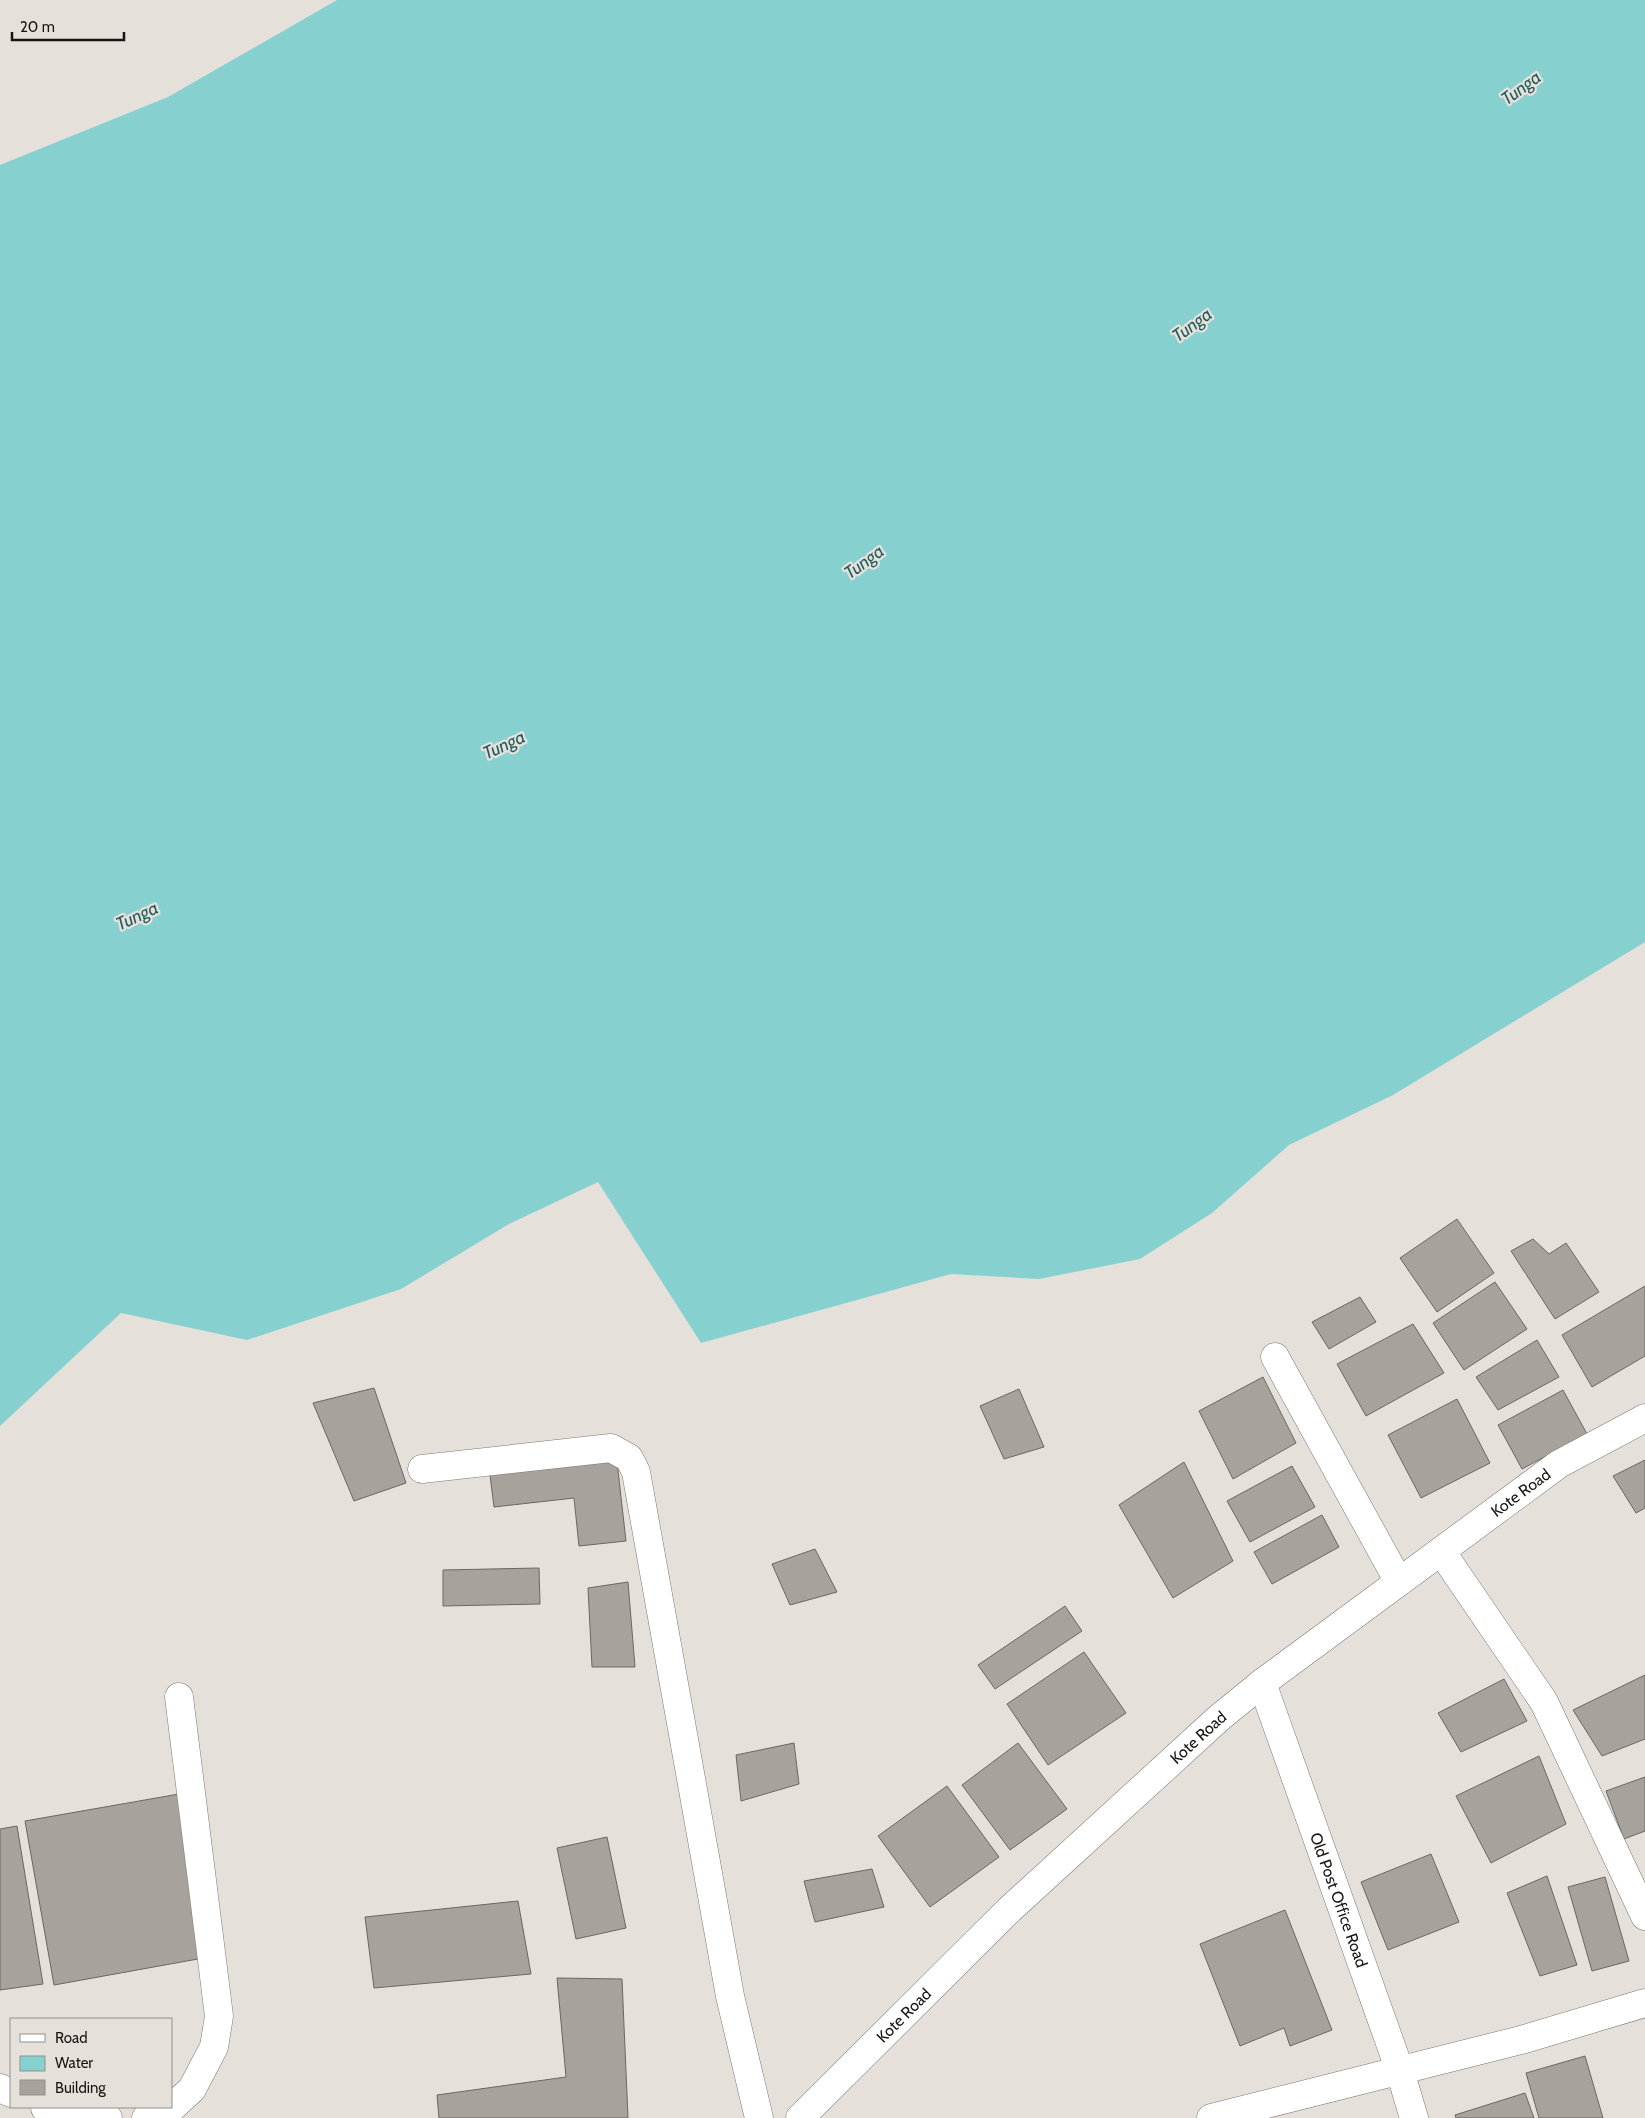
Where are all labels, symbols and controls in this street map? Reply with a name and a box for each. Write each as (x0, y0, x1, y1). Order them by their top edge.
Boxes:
scale bar (12, 10, 125, 42)
text: 20 m (20, 18, 55, 36)
water label: Tunga (1497, 66, 1545, 110)
water label: Tunga (1168, 303, 1216, 347)
water label: Tunga (840, 540, 888, 584)
water label: Tunga (479, 726, 529, 764)
water label: Tunga (112, 897, 162, 935)
street label: Kote Road (1487, 1464, 1554, 1521)
street label: Kote Road (1166, 1707, 1230, 1767)
street label: Old Post Office Road (1306, 1830, 1372, 1970)
street label: Kote Road (872, 1984, 935, 2046)
legend (10, 2018, 172, 2108)
text: Road (55, 2029, 88, 2047)
text: Water (55, 2054, 93, 2072)
text: Building (55, 2079, 106, 2097)

